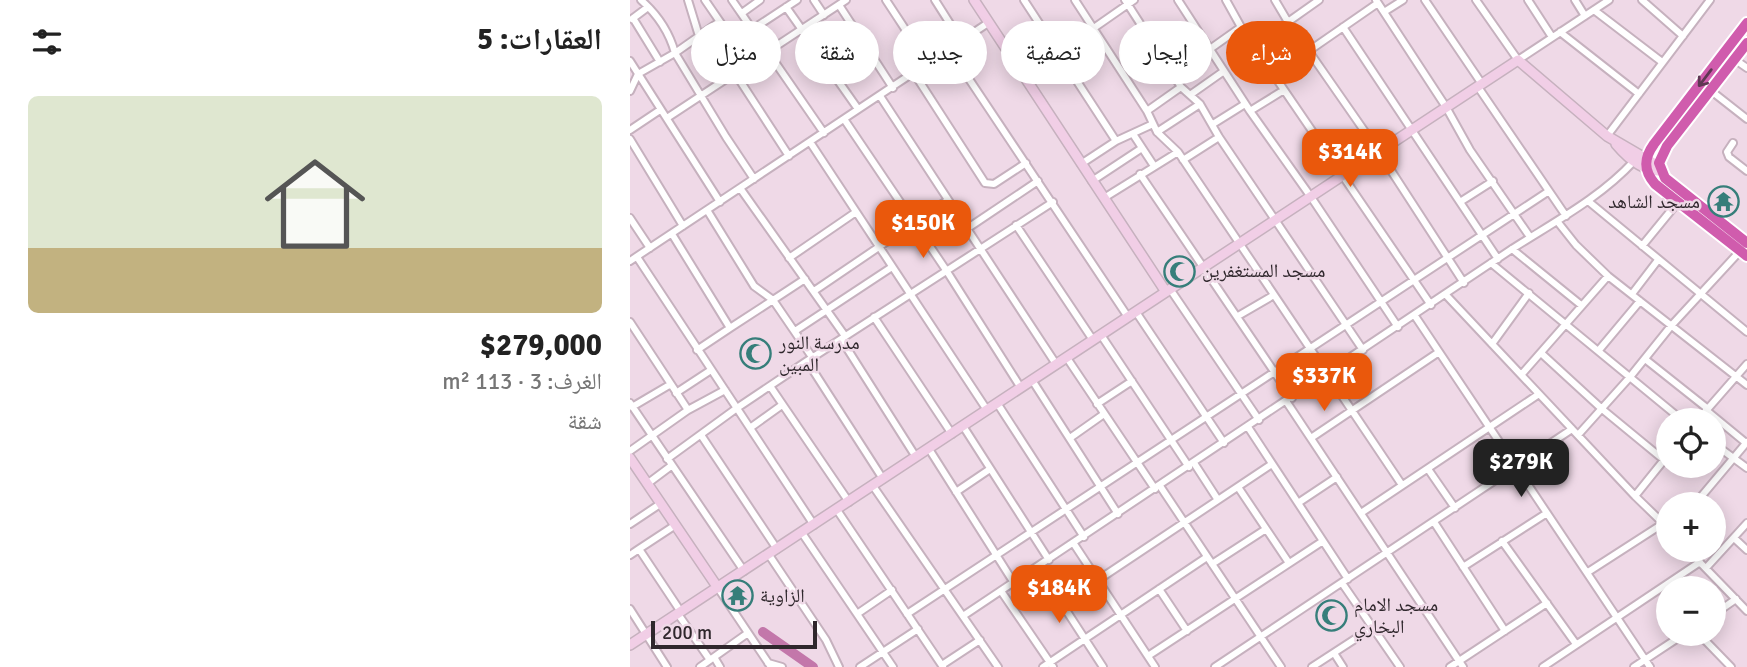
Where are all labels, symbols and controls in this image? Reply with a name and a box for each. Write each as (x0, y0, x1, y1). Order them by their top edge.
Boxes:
text: العقارات: 5 (477, 21, 602, 58)
chip: منزل (691, 21, 781, 84)
chip: شقة (795, 21, 879, 84)
chip: جديد (893, 21, 987, 84)
chip: تصفية (1001, 21, 1105, 84)
chip: إيجار (1119, 21, 1212, 84)
chip: شراء (1226, 21, 1316, 84)
icon: filters (28, 23, 66, 61)
one-way arrow (1698, 68, 1713, 86)
pin: $314K (1301, 130, 1399, 189)
text: $314K (1318, 137, 1382, 166)
icon: home (252, 141, 378, 267)
temple icon: مسجد الشاهد (1706, 185, 1740, 219)
place label: مسجد الشاهد (1608, 190, 1700, 214)
pin: $150K (874, 201, 972, 260)
text: $150K (891, 208, 955, 237)
mosque icon: مسجد المستغفرين (1162, 254, 1196, 288)
place label: مسجد المستغفرين (1202, 259, 1325, 283)
text: $279,000 (480, 327, 602, 364)
place label: مدرسة النور المبين (778, 331, 860, 377)
mosque icon: مدرسة النور المبين (739, 337, 773, 371)
pin: $337K (1275, 354, 1373, 413)
text: $337K (1292, 361, 1356, 390)
text: الغرف: 3 · 113 m² (442, 367, 602, 396)
text: شقة (568, 407, 602, 436)
map controls (1656, 408, 1726, 646)
button: locate (1656, 408, 1726, 478)
pin: $279K (1472, 440, 1570, 499)
text: $279K (1489, 447, 1553, 476)
button: + (1656, 492, 1726, 562)
pin: $184K (1010, 566, 1108, 625)
text: $184K (1027, 573, 1091, 602)
button: − (1656, 576, 1726, 646)
temple icon: الزاوية (720, 579, 754, 613)
place label: الزاوية (760, 584, 805, 608)
place label: مسجد الامام البخاري (1354, 593, 1438, 642)
mosque icon: مسجد الامام البخاري (1314, 599, 1348, 633)
scale bar (651, 618, 817, 650)
text: 200 m (662, 621, 712, 645)

